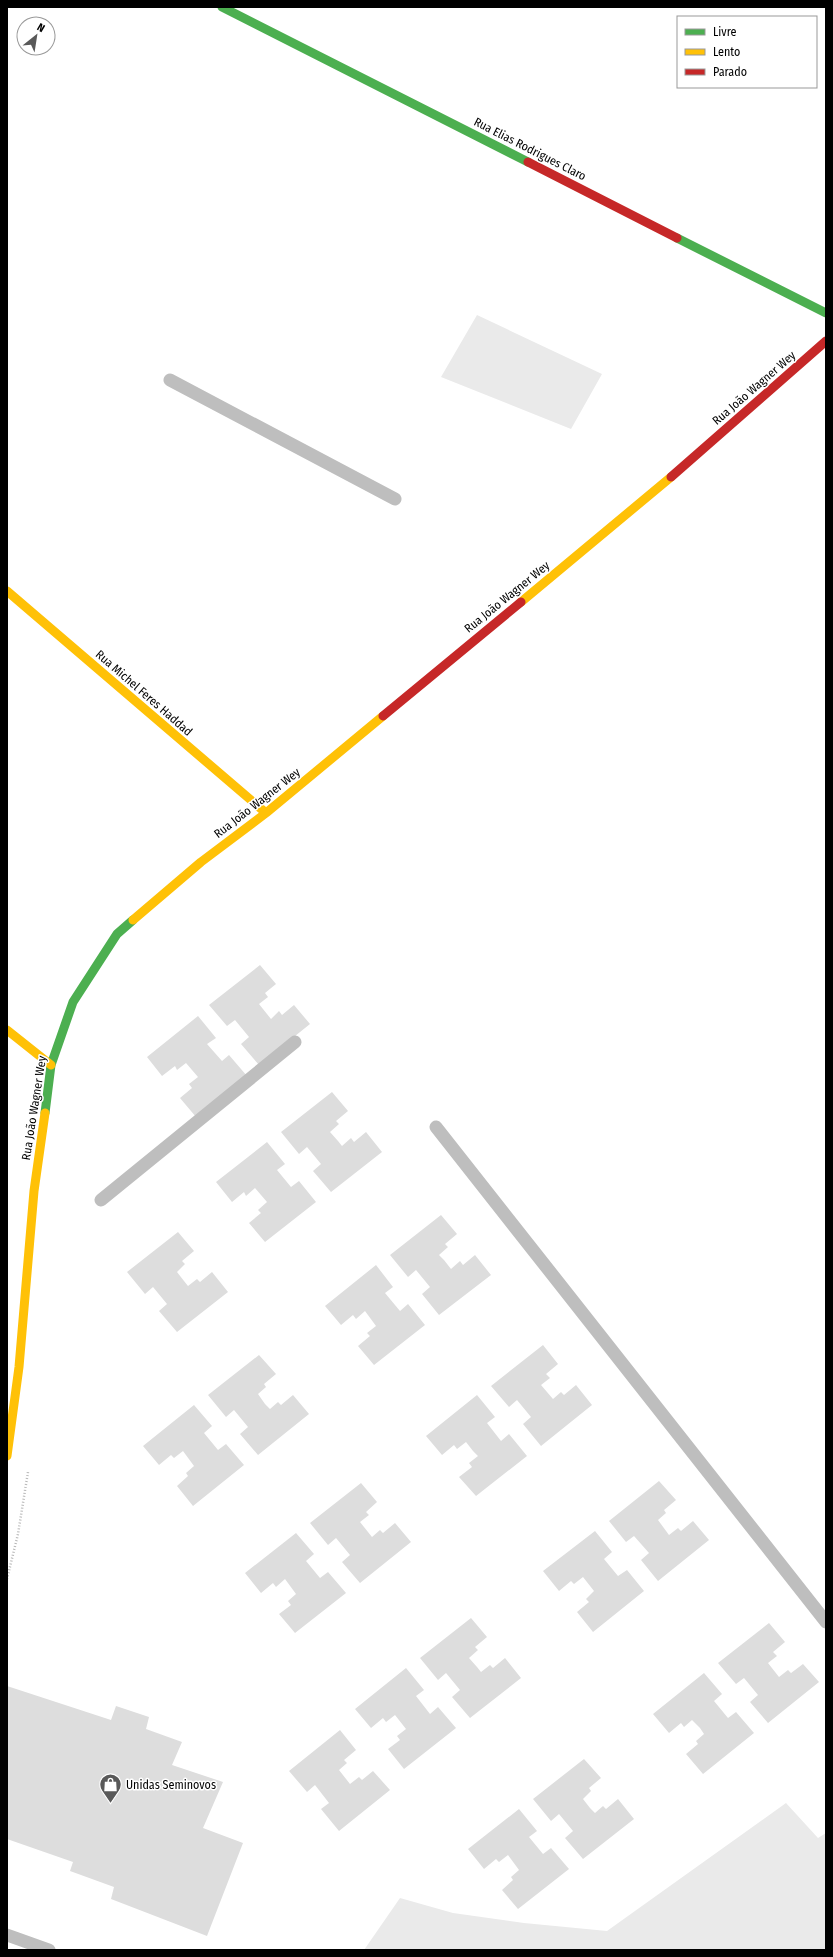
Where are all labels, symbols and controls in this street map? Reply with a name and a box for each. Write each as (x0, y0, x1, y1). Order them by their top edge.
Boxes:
north arrow (16, 16, 56, 56)
legend (677, 16, 817, 88)
text: N (35, 20, 47, 35)
text: Livre (713, 25, 737, 39)
text: Lento (713, 45, 740, 59)
text: Parado (713, 65, 747, 79)
street label: Rua Elias Rodrigues Claro (472, 115, 588, 183)
street label: Rua João Wagner Wey (710, 348, 799, 428)
street label: Rua João Wagner Wey (462, 558, 553, 636)
street label: Rua Michel Feres Haddad (93, 647, 195, 739)
street label: Rua João Wagner Wey (211, 765, 303, 841)
street label: Rua João Wagner Wey (19, 1054, 49, 1161)
shop icon: Unidas Seminovos (97, 1772, 123, 1805)
place label: Unidas Seminovos (126, 1778, 216, 1792)

